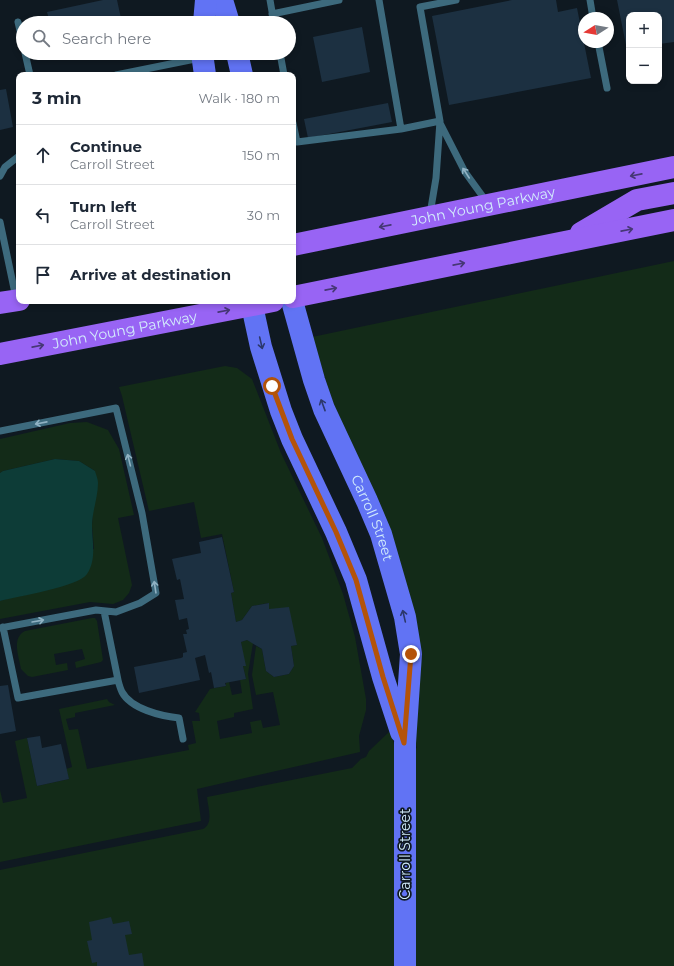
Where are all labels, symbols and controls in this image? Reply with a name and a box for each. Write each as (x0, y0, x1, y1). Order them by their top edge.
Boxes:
north arrow (578, 12, 614, 48)
map controls (626, 12, 662, 84)
button: + (626, 12, 662, 48)
search box (16, 16, 296, 60)
icon: search (30, 27, 52, 49)
text: Search here (62, 29, 151, 48)
button: − (626, 48, 662, 84)
text: 3 min (32, 88, 82, 108)
text: Walk · 180 m (198, 90, 280, 106)
text: Continue (70, 137, 142, 156)
icon: ahead (32, 144, 54, 166)
text: 150 m (242, 147, 280, 163)
text: Carroll Street (70, 156, 155, 172)
one-way arrow (462, 168, 470, 179)
one-way arrow (630, 172, 643, 180)
street label: John Young Parkway (408, 182, 557, 230)
text: Turn left (70, 197, 137, 216)
icon: left (32, 204, 54, 226)
text: 30 m (247, 207, 280, 223)
text: Carroll Street (70, 216, 155, 232)
one-way arrow (379, 222, 392, 230)
one-way arrow (620, 225, 633, 233)
one-way arrow (452, 259, 465, 267)
icon: arrive (32, 264, 54, 286)
text: Arrive at destination (70, 265, 231, 284)
one-way arrow (324, 285, 337, 293)
one-way arrow (217, 306, 230, 314)
street label: John Young Parkway (50, 307, 199, 353)
one-way arrow (257, 336, 265, 349)
one-way arrow (31, 342, 44, 350)
route start (263, 377, 281, 395)
one-way arrow (318, 399, 326, 411)
one-way arrow (35, 419, 48, 427)
one-way arrow (125, 453, 132, 466)
street label: Carroll Street (347, 472, 397, 563)
one-way arrow (151, 581, 159, 594)
one-way arrow (400, 609, 408, 622)
one-way arrow (31, 617, 44, 625)
route end (402, 645, 420, 663)
street label: Carroll Street (396, 808, 414, 900)

